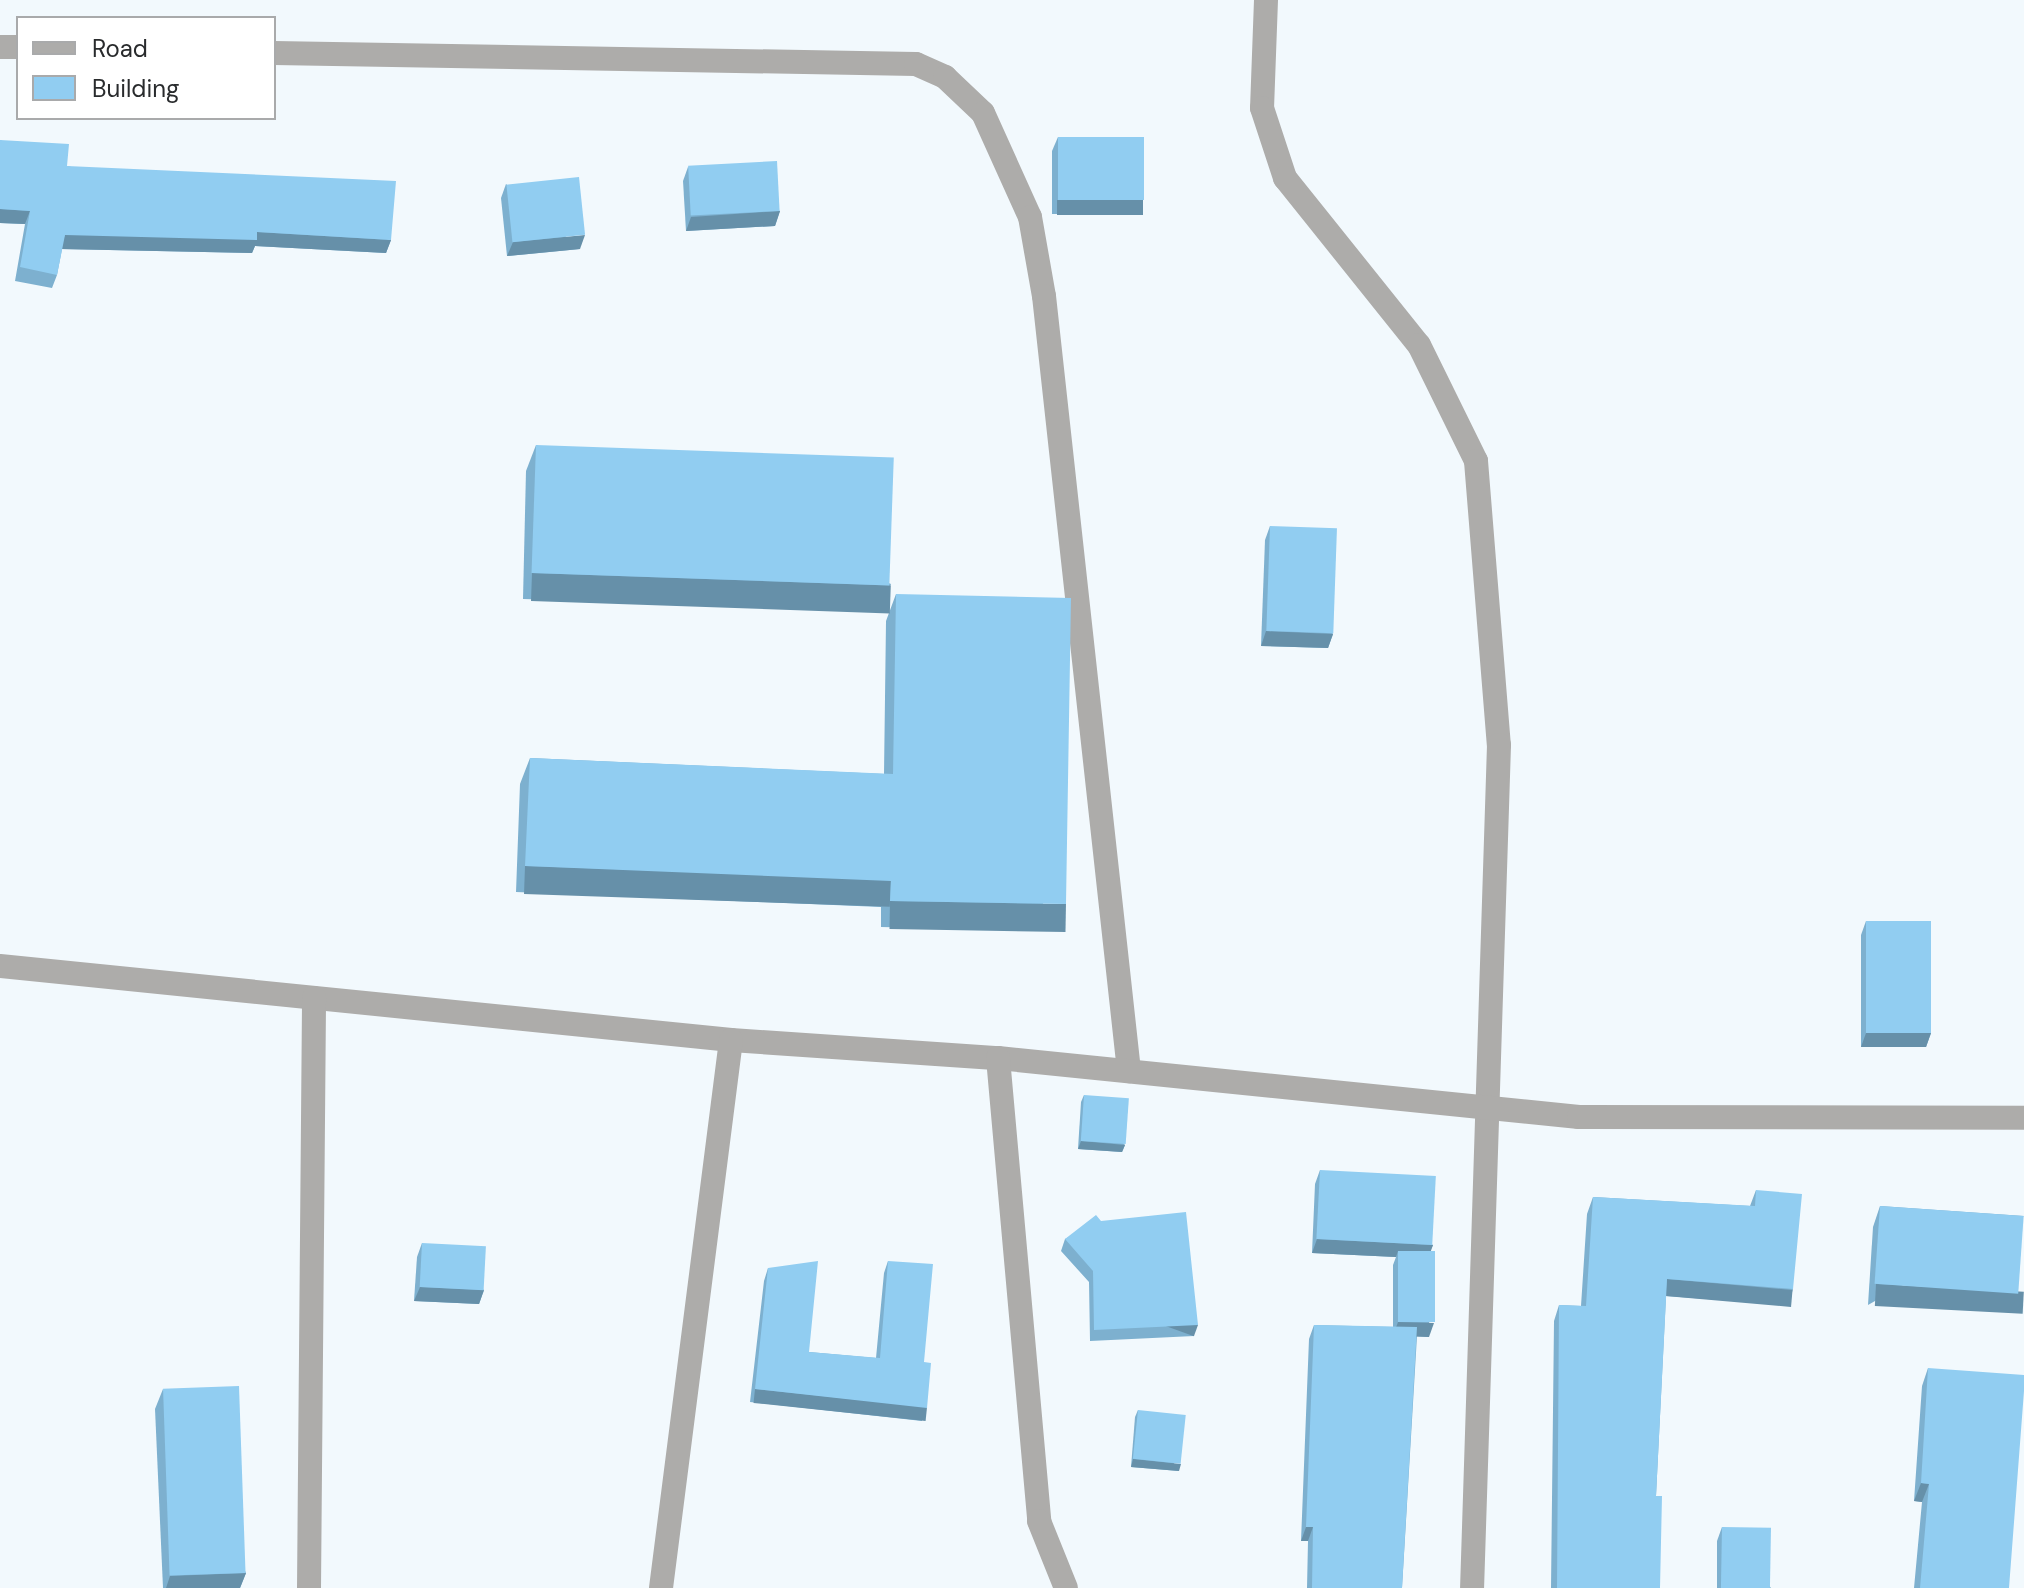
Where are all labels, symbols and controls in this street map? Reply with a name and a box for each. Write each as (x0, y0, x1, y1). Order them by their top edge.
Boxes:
legend (16, 16, 276, 120)
text: Road (92, 33, 148, 64)
text: Building (92, 73, 179, 104)

